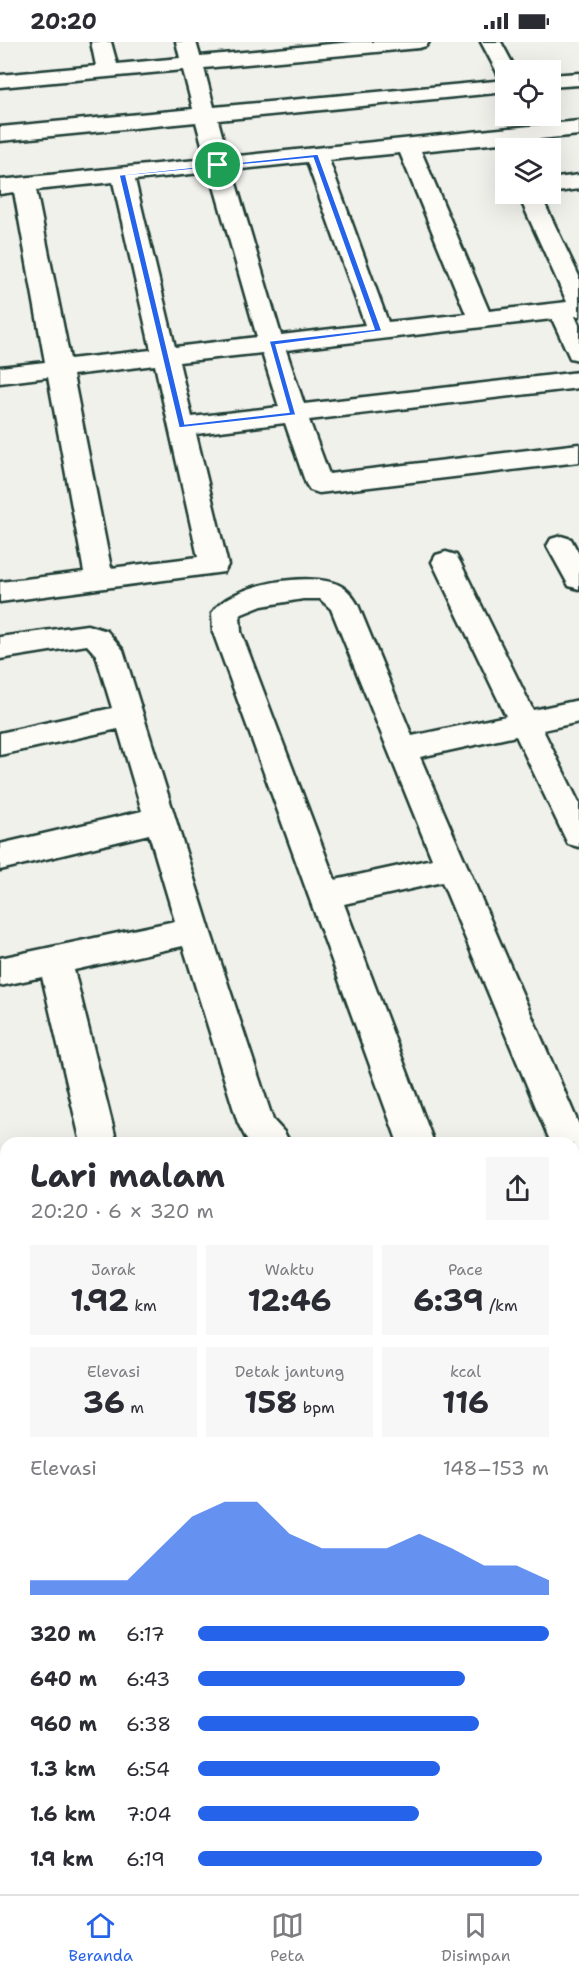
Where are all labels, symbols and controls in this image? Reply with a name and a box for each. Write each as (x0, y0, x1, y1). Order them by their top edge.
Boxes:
text: 20:20 (30, 7, 97, 36)
map controls (495, 60, 561, 204)
button: locate (495, 60, 561, 126)
button: layers (495, 138, 561, 204)
pin (192, 139, 243, 190)
icon: arrive (201, 148, 234, 181)
text: Lari malam (30, 1153, 225, 1198)
button: share (486, 1157, 549, 1220)
text: 20:20 · 6 × 320 m (30, 1198, 214, 1224)
text: Jarak (91, 1259, 136, 1280)
text: Waktu (265, 1259, 314, 1280)
text: Pace (448, 1259, 483, 1280)
text: 1.92 (70, 1280, 129, 1321)
text: 12:46 (247, 1280, 332, 1321)
text: 6:39 (413, 1280, 484, 1321)
text: km (129, 1295, 157, 1316)
text: /km (484, 1295, 518, 1316)
text: Elevasi (87, 1361, 140, 1382)
text: Detak jantung (235, 1361, 344, 1382)
text: kcal (450, 1361, 481, 1382)
text: 36 (83, 1382, 125, 1423)
text: 158 (244, 1382, 297, 1423)
text: 116 (442, 1382, 489, 1423)
text: m (125, 1397, 144, 1418)
text: bpm (297, 1397, 335, 1418)
text: Elevasi (30, 1455, 97, 1481)
text: 148–153 m (443, 1455, 549, 1481)
text: 320 m (30, 1621, 96, 1647)
text: 6:17 (126, 1621, 165, 1647)
text: 640 m (30, 1666, 97, 1692)
text: 6:43 (126, 1666, 170, 1692)
text: 960 m (30, 1711, 97, 1737)
text: 6:38 (126, 1711, 171, 1737)
text: 1.3 km (30, 1756, 96, 1782)
text: 6:54 (126, 1756, 170, 1782)
text: 1.6 km (30, 1801, 96, 1827)
text: 7:04 (126, 1801, 171, 1827)
text: 1.9 km (30, 1846, 93, 1872)
text: 6:19 (126, 1846, 165, 1872)
tab: Beranda (69, 1909, 133, 1966)
tab: Peta (270, 1909, 304, 1966)
tab: Disimpan (441, 1909, 510, 1966)

